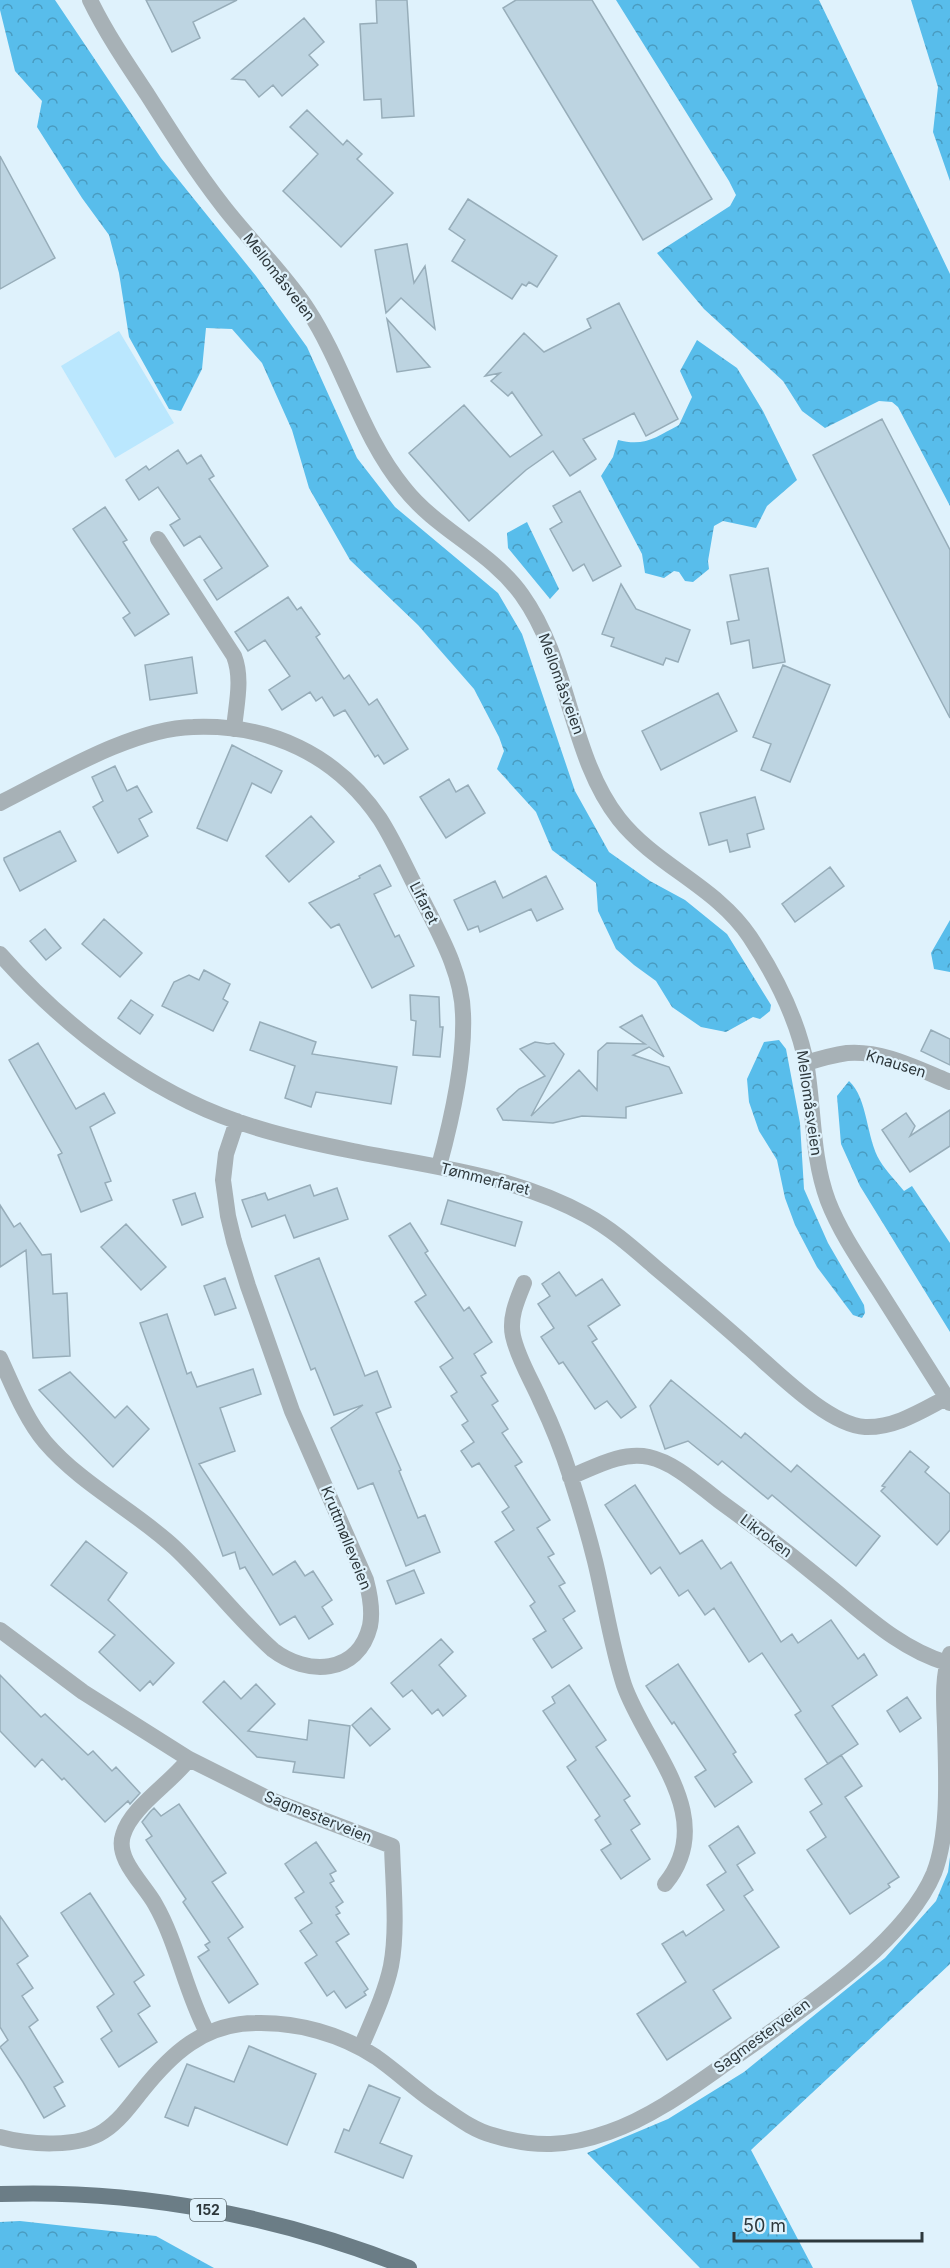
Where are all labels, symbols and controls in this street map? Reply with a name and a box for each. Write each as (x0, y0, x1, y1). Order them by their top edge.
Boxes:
street label: Mellomåsveien (239, 229, 320, 324)
street label: Mellomåsveien (534, 631, 589, 737)
street label: Lifaret (406, 878, 443, 927)
street label: Knausen (864, 1045, 928, 1082)
street label: Mellomåsveien (793, 1049, 826, 1157)
street label: Tømmerfaret (439, 1158, 532, 1199)
street label: Kruttmølleveien (317, 1483, 376, 1592)
street label: Likroken (737, 1510, 796, 1561)
street label: Sagmesterveien (262, 1786, 375, 1847)
street label: Sagmesterveien (710, 1994, 814, 2077)
road number: 152 (190, 2199, 226, 2221)
scale bar (734, 2205, 922, 2243)
text: 50 m (743, 2215, 786, 2236)

